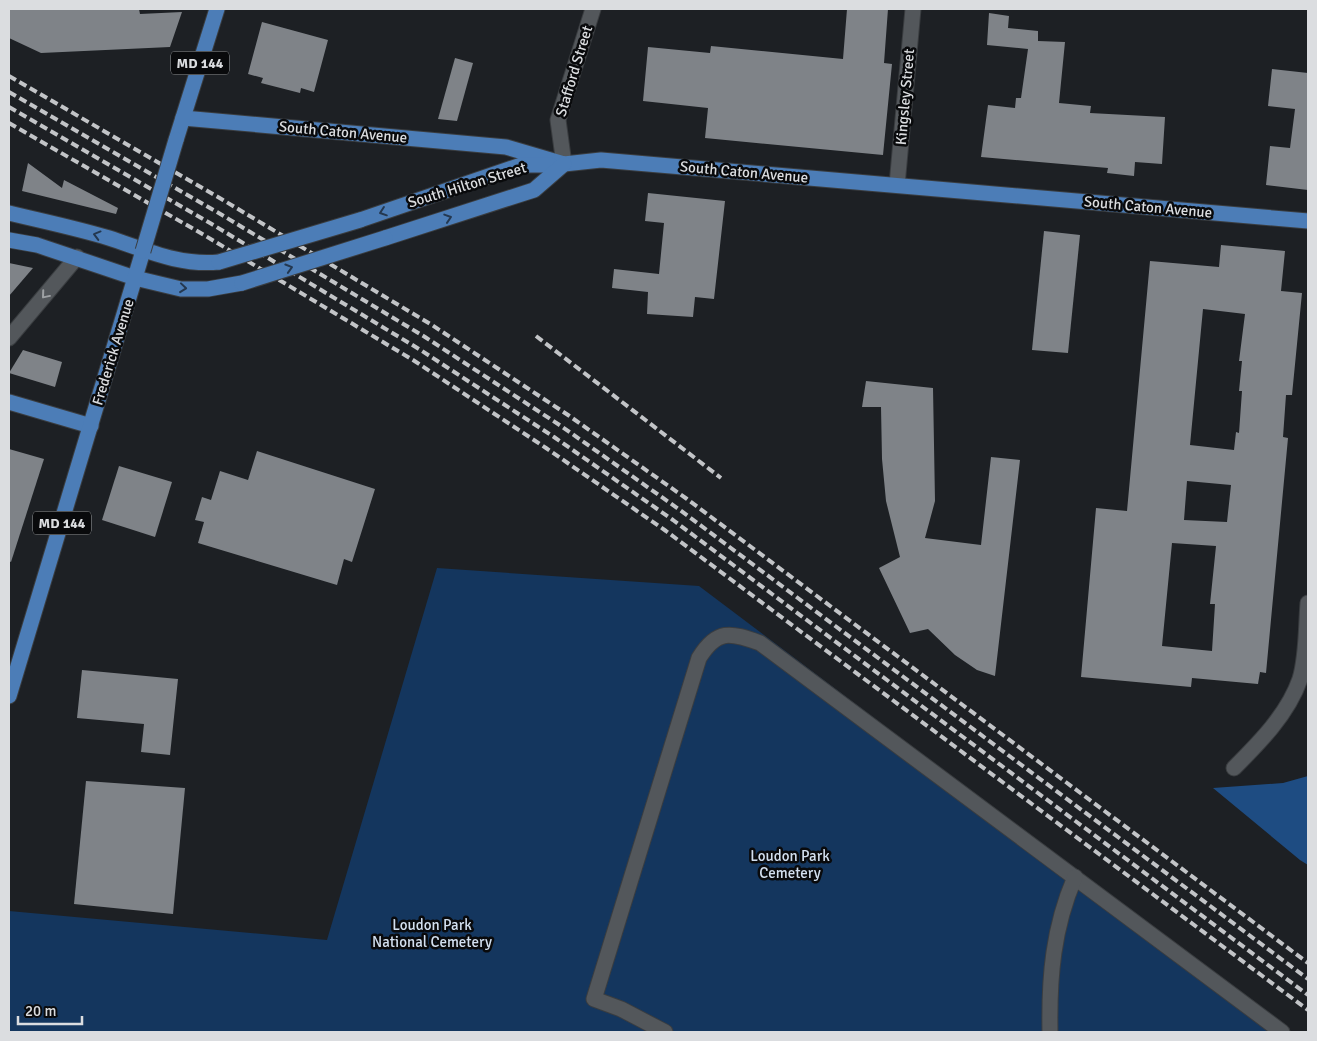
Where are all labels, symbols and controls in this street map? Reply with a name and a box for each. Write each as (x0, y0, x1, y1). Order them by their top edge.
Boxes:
street label: Stafford Street (552, 23, 596, 119)
street label: Kingsley Street (892, 48, 918, 146)
road number: MD 144 (171, 52, 229, 74)
street label: South Caton Avenue (278, 117, 408, 147)
street label: South Caton Avenue (679, 157, 809, 187)
street label: South Hilton Street (406, 158, 528, 212)
street label: South Caton Avenue (1083, 192, 1213, 222)
one-way arrow (379, 206, 388, 216)
one-way arrow (443, 213, 452, 223)
one-way arrow (93, 230, 101, 241)
one-way arrow (284, 264, 292, 274)
one-way arrow (179, 282, 187, 293)
one-way arrow (42, 289, 51, 298)
street label: Frederick Avenue (88, 297, 138, 407)
road number: MD 144 (33, 512, 91, 534)
park label: Loudon Park Cemetery (750, 847, 830, 882)
park label: Loudon Park National Cemetery (372, 916, 492, 951)
scale bar (18, 994, 81, 1026)
text: 20 m (25, 1002, 56, 1020)

